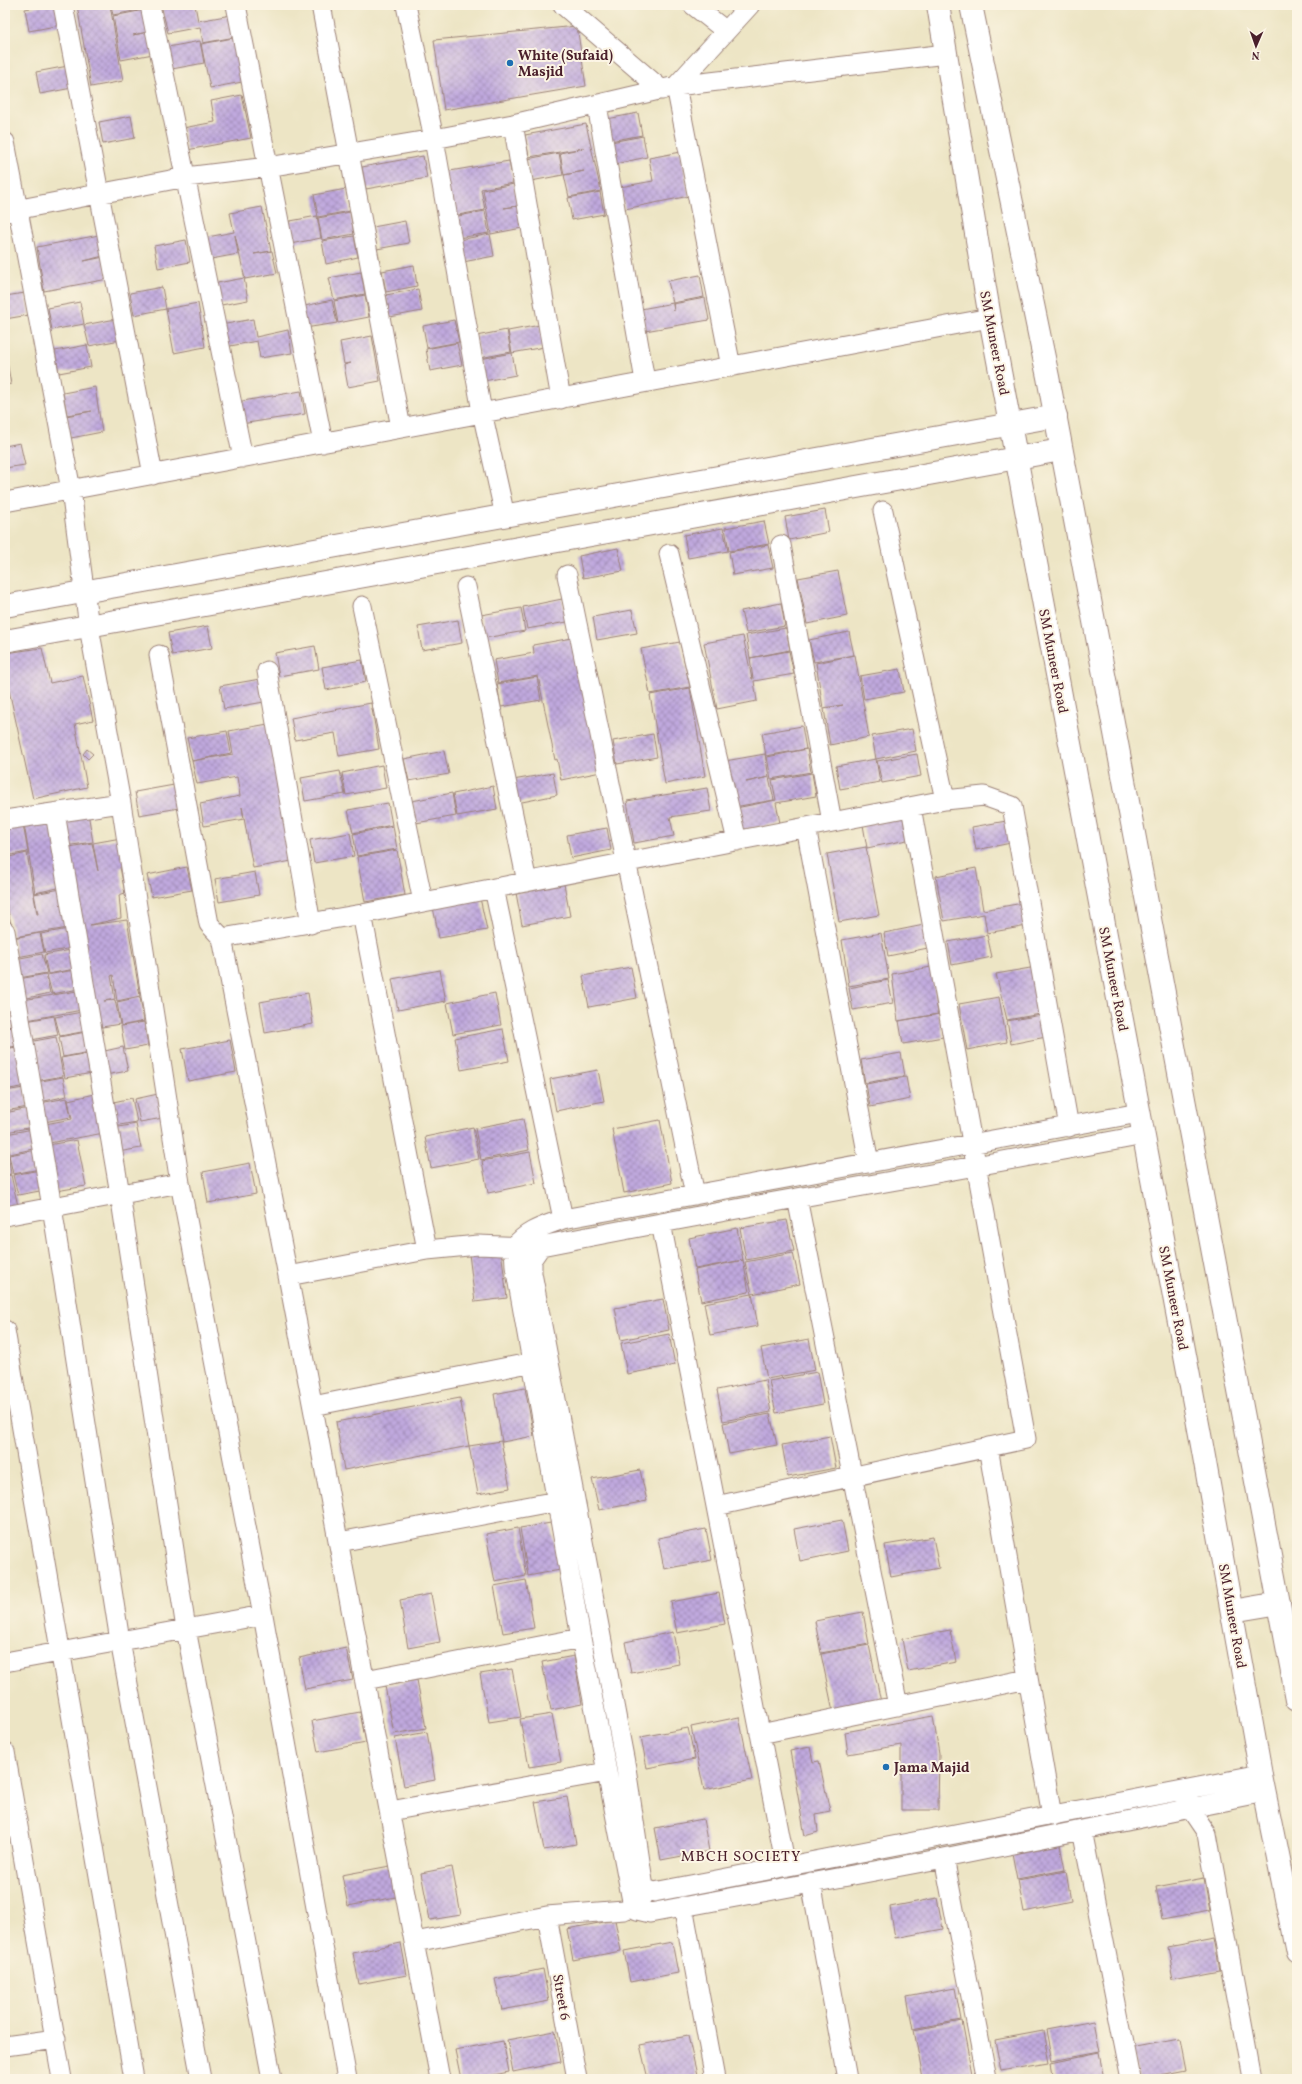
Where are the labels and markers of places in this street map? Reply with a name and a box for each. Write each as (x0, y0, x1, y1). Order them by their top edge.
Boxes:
place label: White (Sufaid) Masjid (518, 47, 613, 82)
marker: White (Sufaid) Masjid (505, 58, 515, 68)
place label: Jama Majid (893, 1759, 970, 1778)
marker: Jama Majid (881, 1762, 891, 1772)

